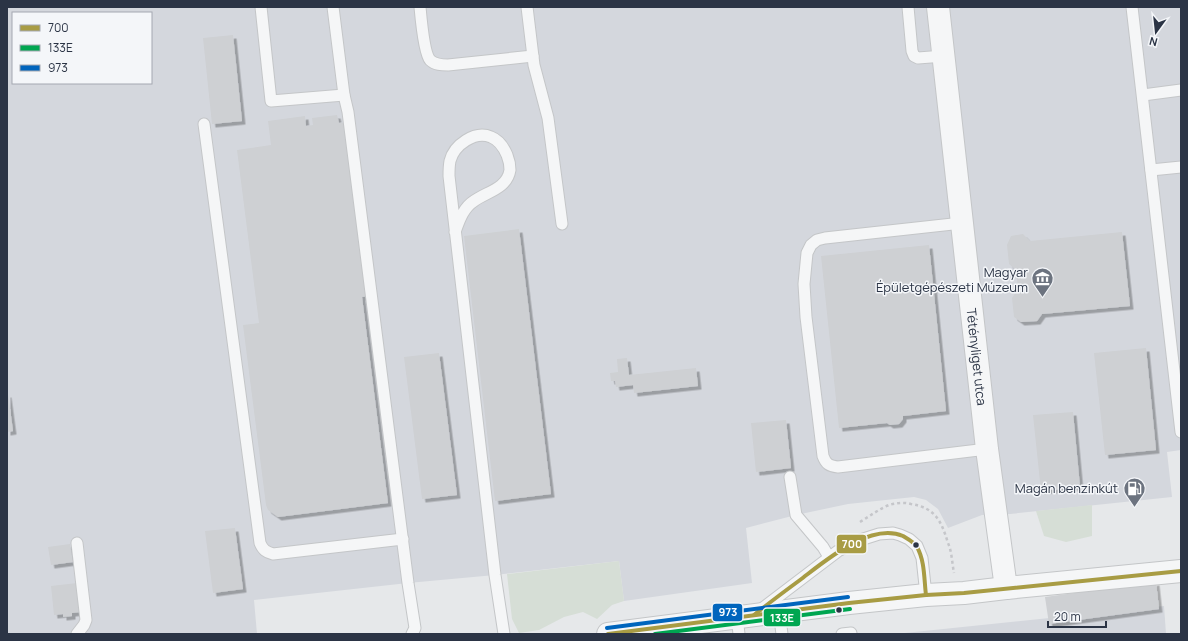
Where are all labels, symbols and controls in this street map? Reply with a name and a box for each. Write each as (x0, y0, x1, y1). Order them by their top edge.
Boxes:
legend (12, 12, 152, 84)
north arrow (1136, 12, 1176, 52)
text: 700 (48, 19, 69, 36)
text: N (1147, 34, 1159, 50)
text: 133E (48, 39, 73, 56)
text: 973 (48, 59, 68, 76)
place label: Magyar Épületgépészeti Múzeum (876, 263, 1028, 296)
museum icon: Magyar Épületgépészeti Múzeum (1030, 266, 1056, 299)
street label: Tétényliget utca (962, 307, 991, 406)
fuel station icon: Magán benzinkút (1121, 475, 1147, 508)
place label: Magán benzinkút (1015, 479, 1118, 497)
line badge: 700 (836, 534, 867, 554)
text: 700 (842, 536, 862, 551)
unlabelled marker (911, 540, 921, 550)
line badge: 973 (712, 603, 743, 622)
scale bar (1048, 603, 1106, 629)
text: 973 (718, 604, 738, 619)
unlabelled marker (834, 605, 844, 615)
line badge: 133E (763, 608, 801, 627)
text: 20 m (1054, 608, 1081, 625)
text: 133E (770, 610, 794, 625)

